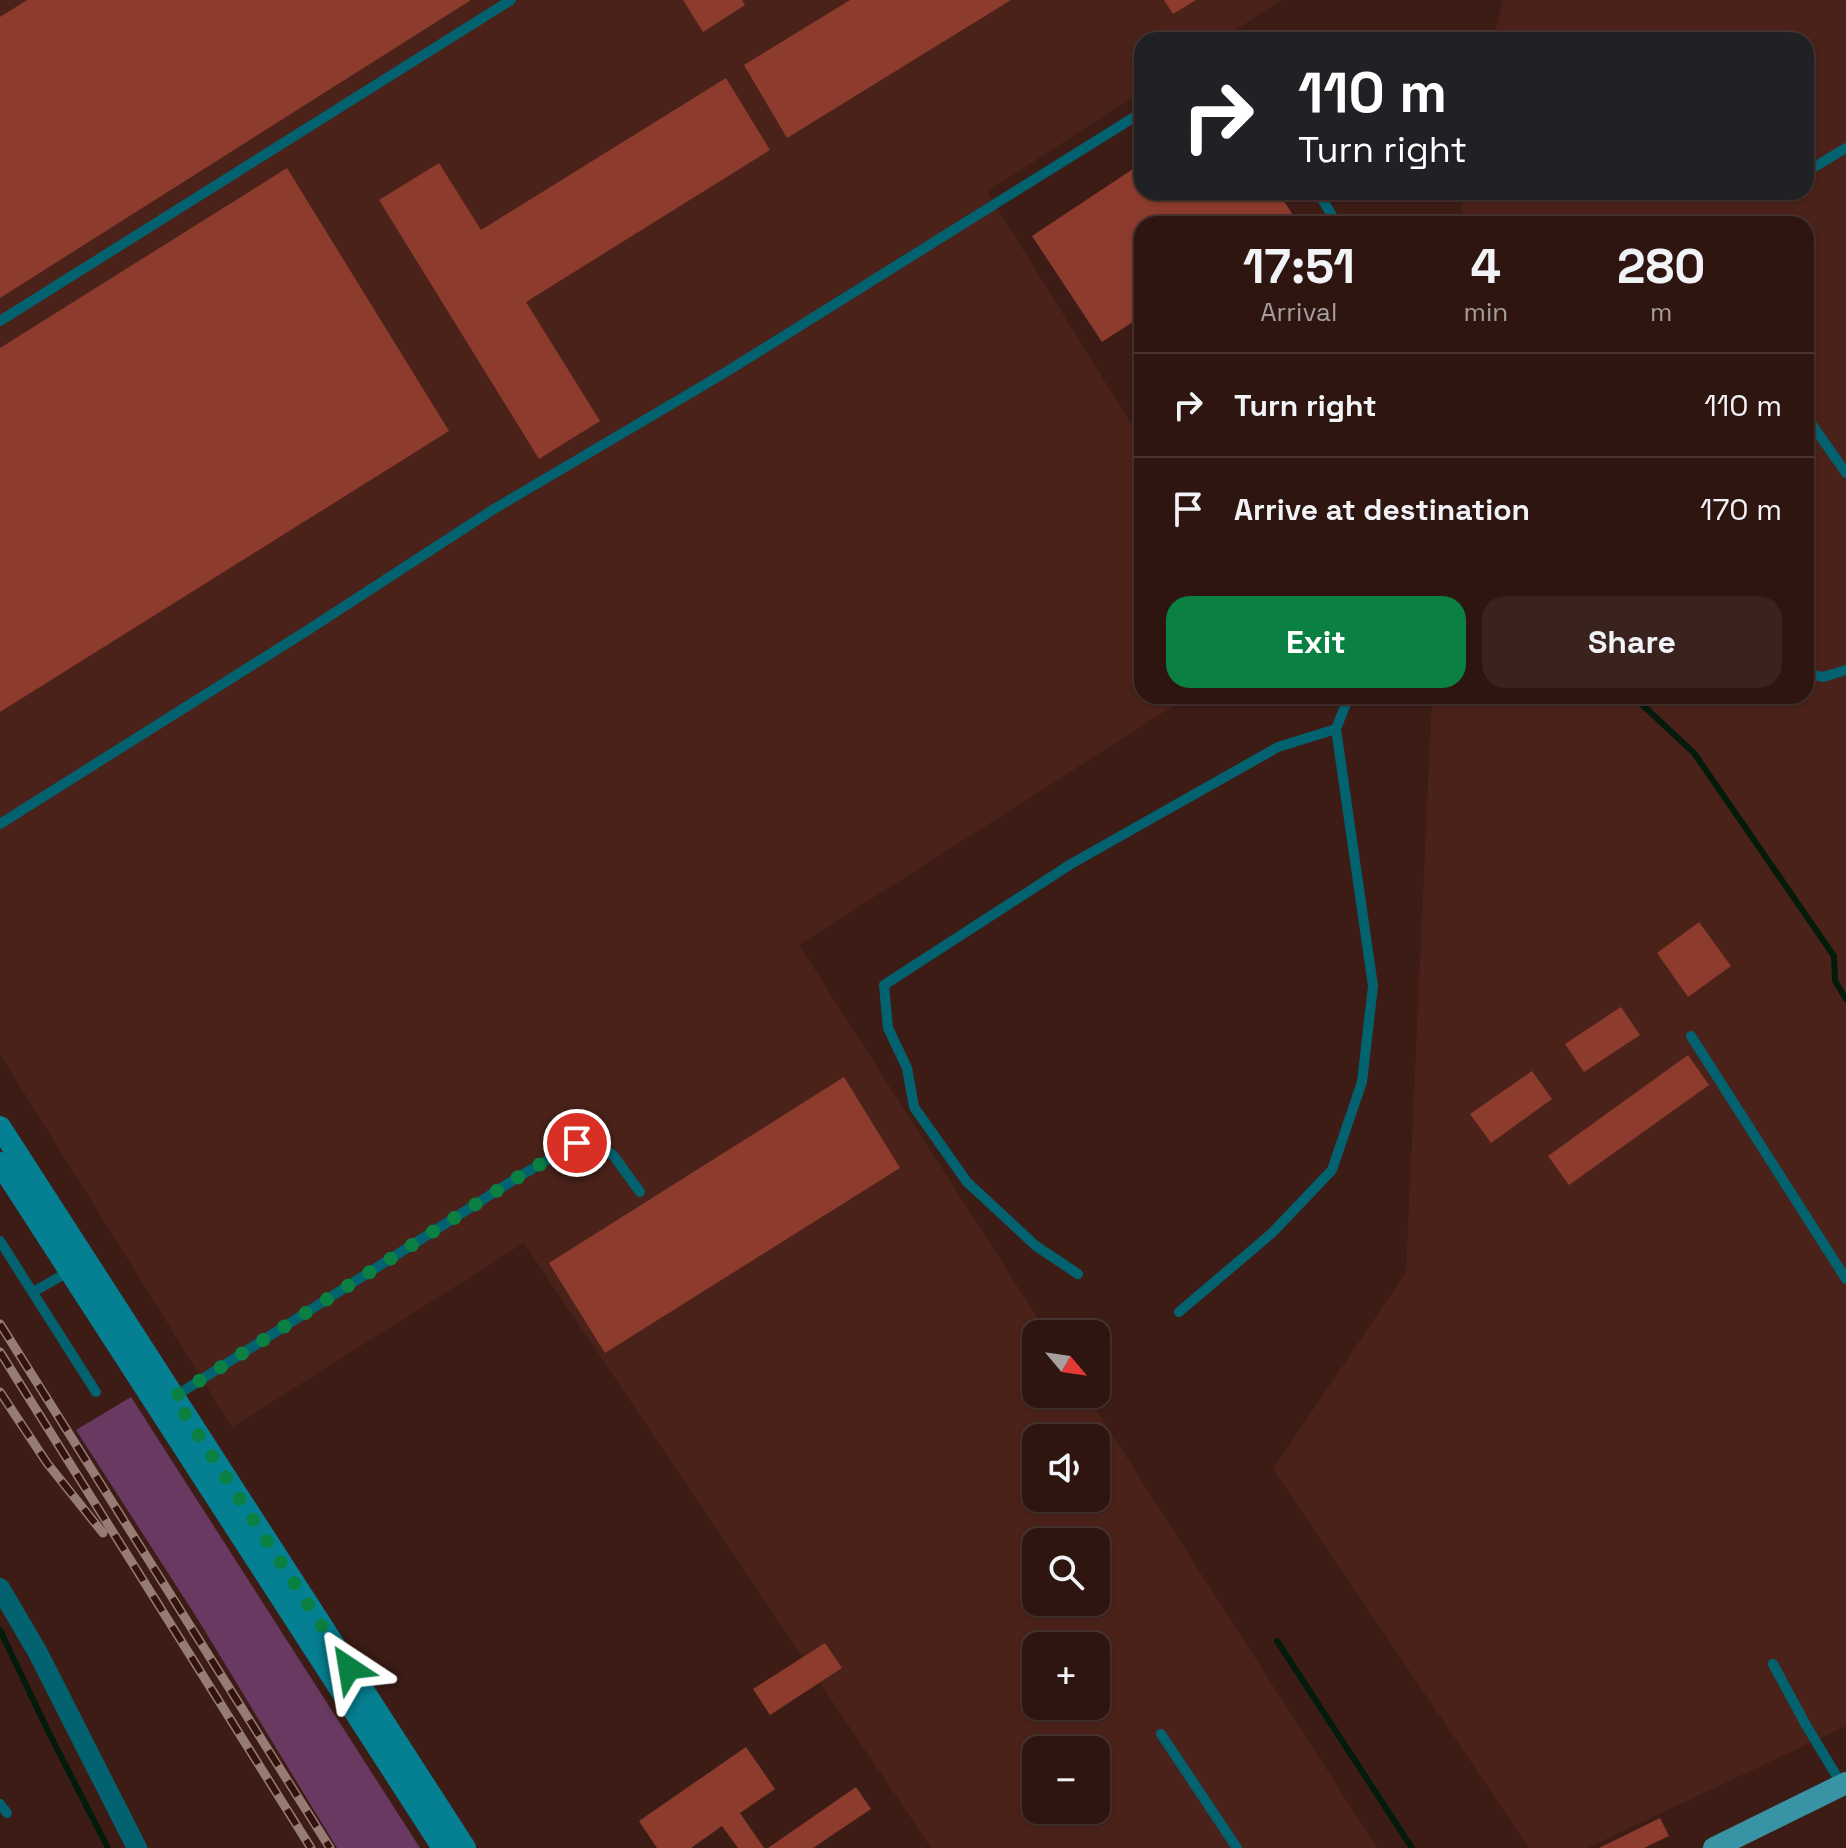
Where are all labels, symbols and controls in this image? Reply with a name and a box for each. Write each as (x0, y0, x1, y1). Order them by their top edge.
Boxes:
text: 110 m (1298, 57, 1447, 128)
icon: right (1166, 64, 1270, 168)
text: Turn right (1298, 127, 1467, 173)
text: 17:51 (1243, 236, 1355, 297)
text: 4 (1471, 236, 1501, 297)
text: 280 (1617, 236, 1705, 297)
text: Arrival (1260, 295, 1337, 329)
text: min (1464, 295, 1508, 329)
text: m (1650, 295, 1672, 329)
icon: right (1166, 383, 1210, 427)
text: Turn right (1234, 386, 1377, 425)
text: 110 m (1704, 386, 1782, 425)
icon: arrive (1166, 487, 1210, 531)
text: Arrive at destination (1234, 490, 1530, 529)
text: 170 m (1700, 490, 1782, 529)
button: Exit (1166, 596, 1466, 688)
button: Share (1482, 596, 1782, 688)
pin (543, 1109, 611, 1177)
icon: arrive (555, 1121, 599, 1165)
north arrow (1022, 1320, 1110, 1408)
map controls (1022, 1320, 1110, 1824)
button: sound (1022, 1424, 1110, 1512)
button: search (1022, 1528, 1110, 1616)
position arrow (307, 1626, 391, 1710)
button: + (1022, 1632, 1110, 1720)
button: − (1022, 1736, 1110, 1824)

